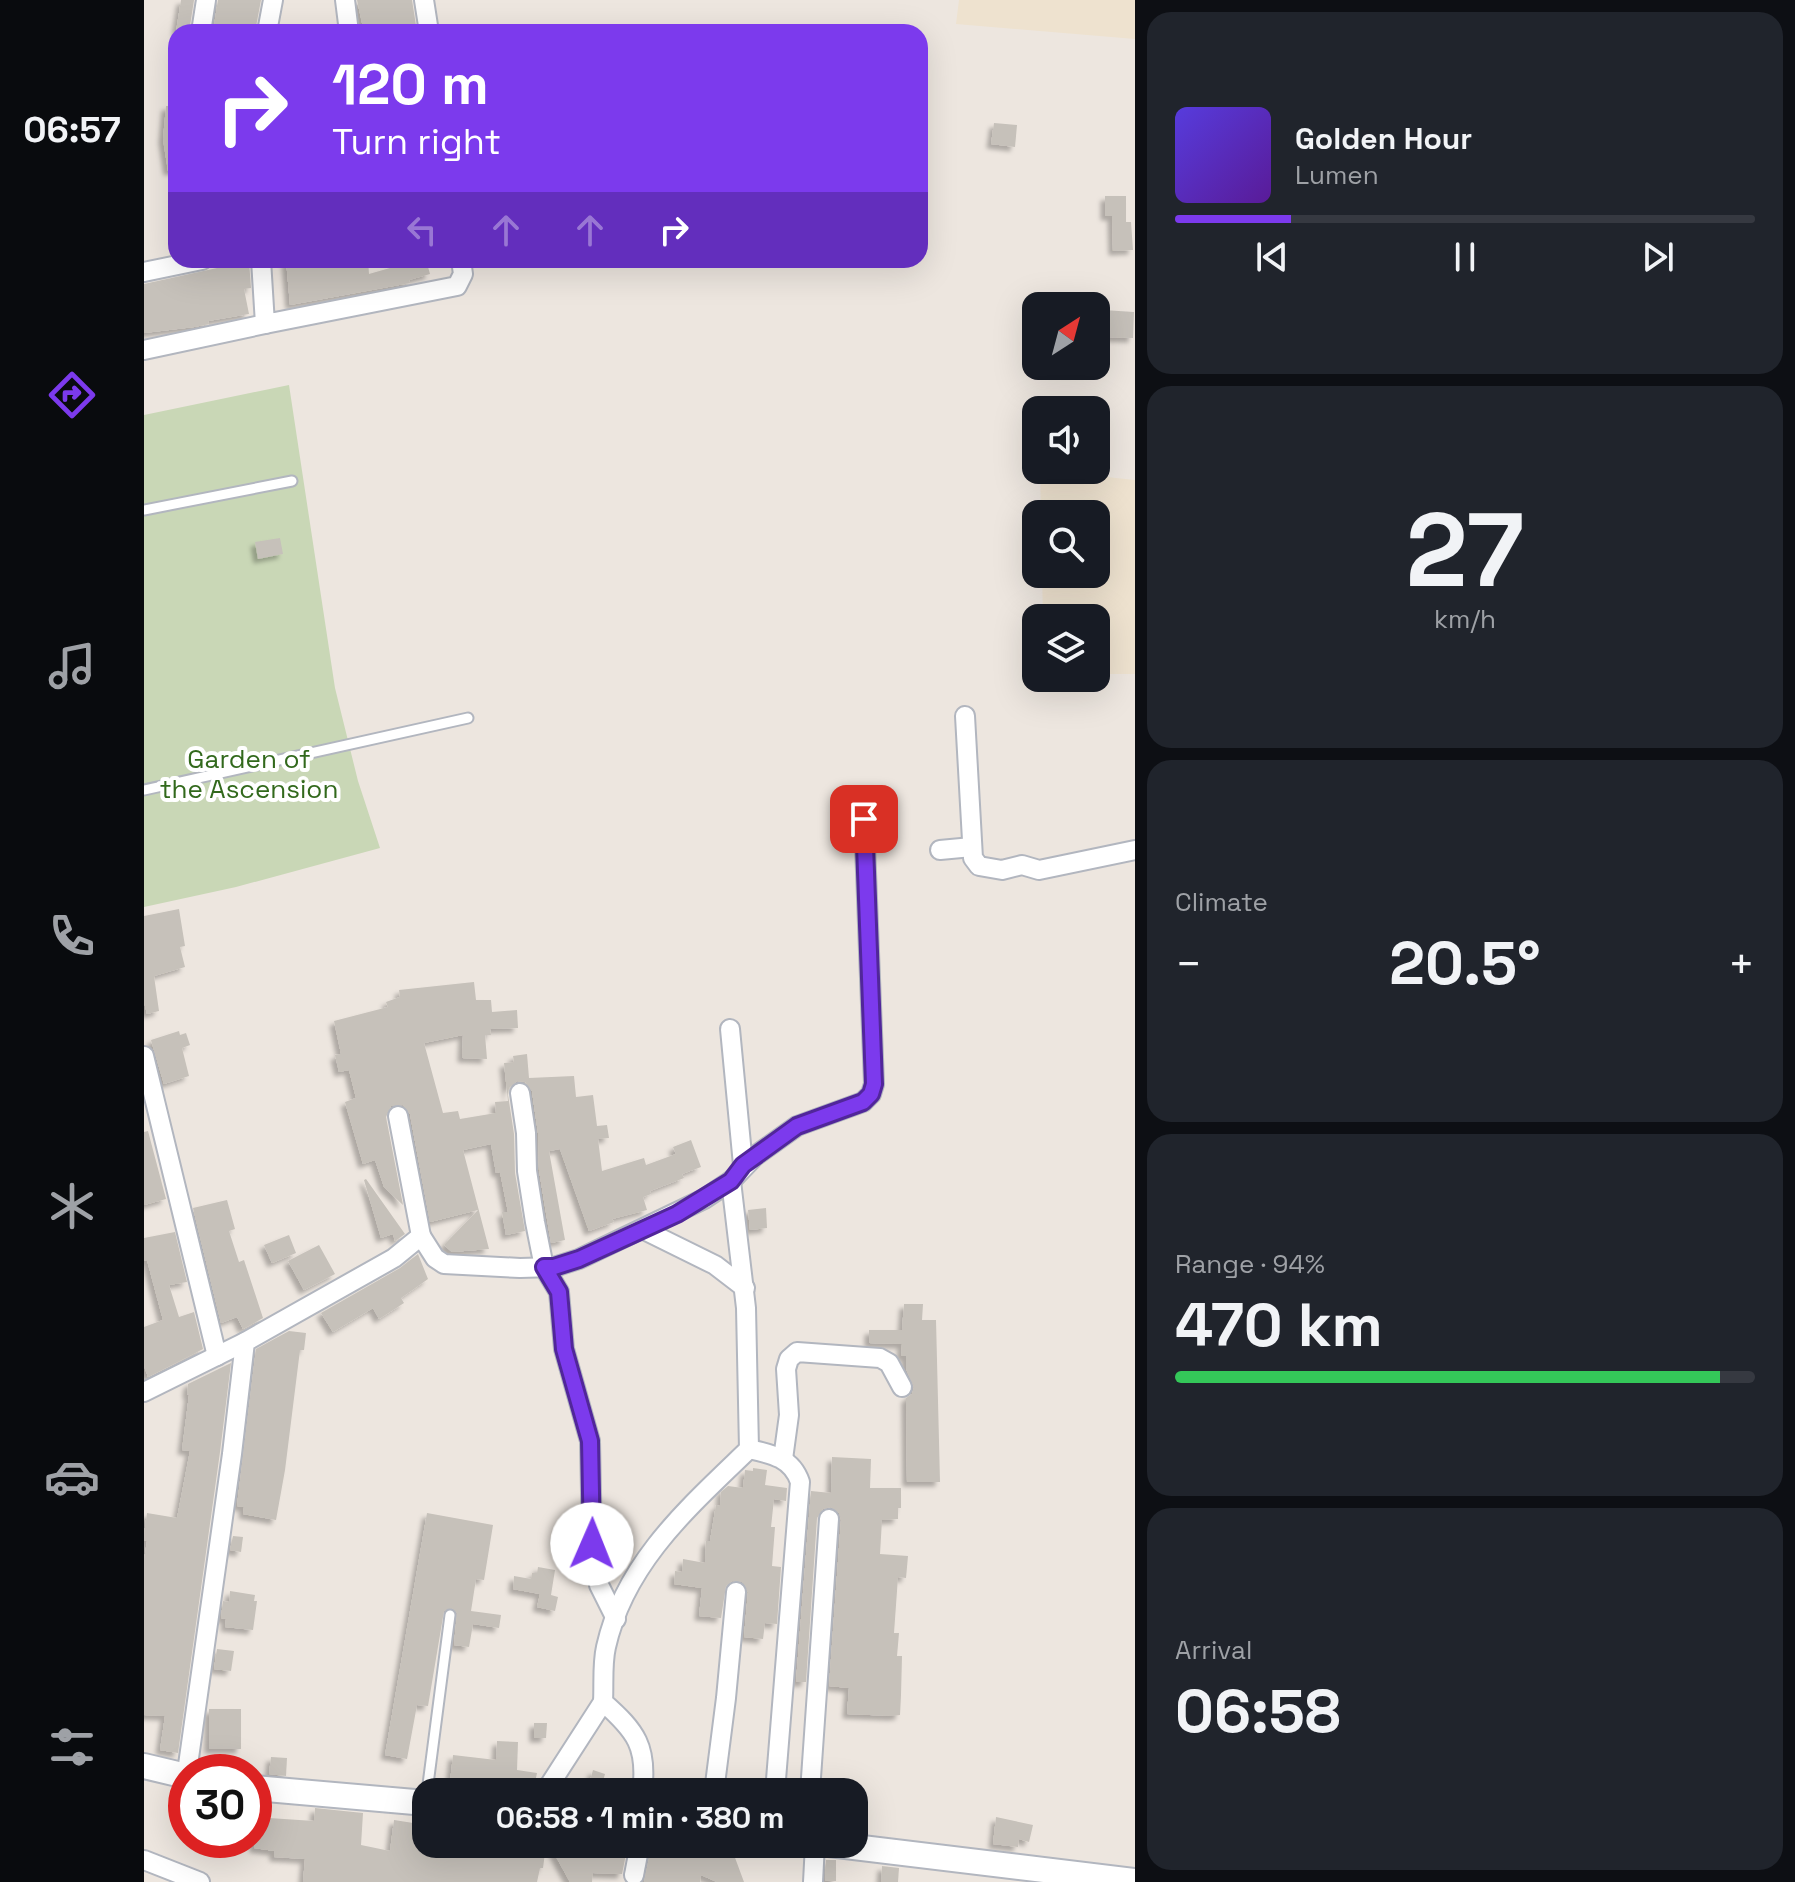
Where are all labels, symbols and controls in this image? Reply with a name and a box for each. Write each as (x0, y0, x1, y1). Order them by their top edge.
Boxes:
text: 120 m (332, 49, 489, 120)
icon: right (200, 56, 304, 160)
text: 06:57 (23, 107, 121, 153)
text: Turn right (332, 119, 501, 165)
text: Golden Hour (1295, 119, 1472, 158)
text: Lumen (1295, 158, 1379, 192)
icon: left (400, 208, 444, 252)
icon: ahead (484, 208, 528, 252)
icon: ahead (568, 208, 612, 252)
icon: right (652, 208, 696, 252)
icon: previous (1250, 235, 1294, 279)
icon: pause (1443, 235, 1487, 279)
icon: next (1636, 235, 1680, 279)
north arrow (1022, 292, 1110, 380)
map controls (1022, 292, 1110, 692)
icon: directions (44, 367, 100, 423)
button: sound (1022, 396, 1110, 484)
text: 27 (1406, 484, 1524, 616)
button: search (1022, 500, 1110, 588)
text: km/h (1434, 602, 1496, 636)
button: layers (1022, 604, 1110, 692)
icon: music (44, 638, 100, 694)
park label: Garden of the Ascension (160, 742, 338, 806)
pin (830, 785, 898, 853)
icon: arrive (842, 797, 886, 841)
text: Climate (1175, 885, 1268, 919)
icon: phone (44, 908, 100, 964)
text: 20.5° (1389, 925, 1541, 1002)
text: − (1175, 936, 1202, 992)
text: + (1728, 936, 1755, 992)
icon: climate (44, 1178, 100, 1234)
text: Range · 94% (1175, 1247, 1325, 1281)
text: 470 km (1175, 1287, 1383, 1364)
icon: car (44, 1449, 100, 1505)
position arrow (550, 1502, 634, 1586)
text: Arrival (1175, 1633, 1252, 1667)
text: 06:58 (1175, 1673, 1341, 1750)
icon: filters (44, 1719, 100, 1775)
speed limit sign: 30 (168, 1754, 272, 1858)
text: 06:58 · 1 min · 380 m (496, 1798, 784, 1837)

